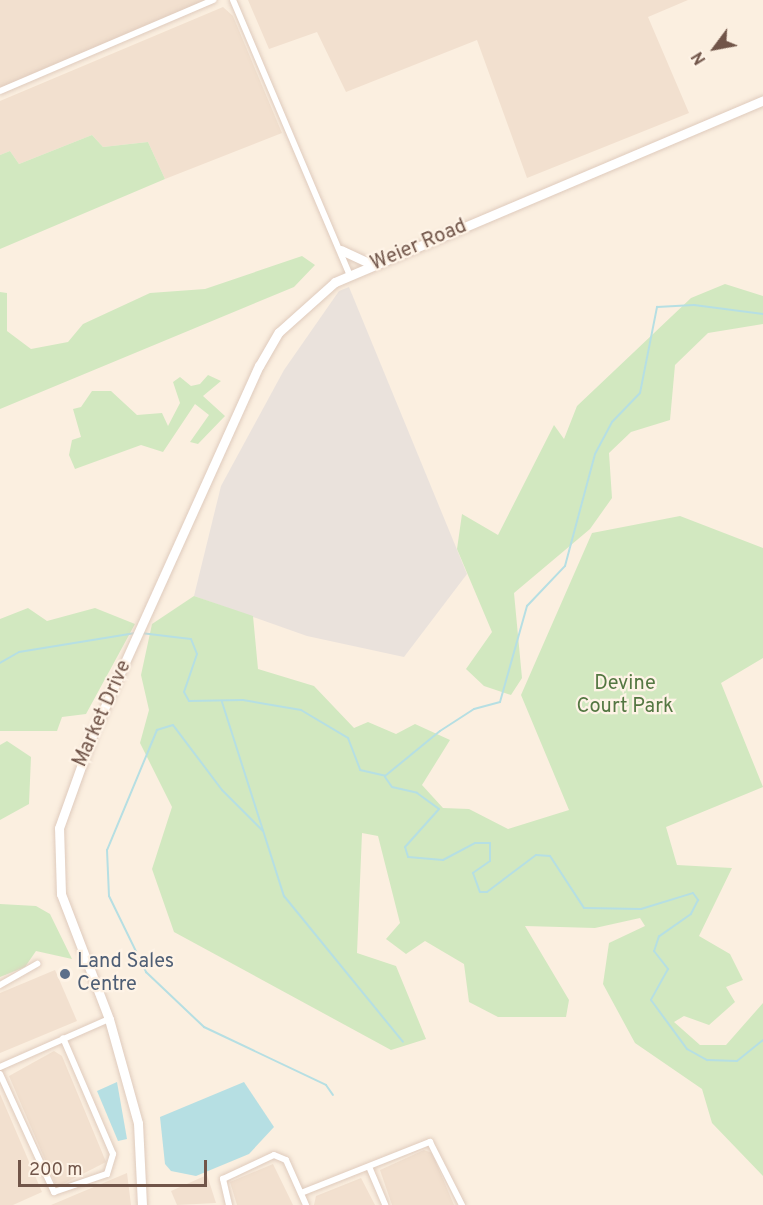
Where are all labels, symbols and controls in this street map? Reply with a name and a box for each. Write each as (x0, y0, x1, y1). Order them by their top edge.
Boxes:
north arrow (685, 18, 745, 78)
text: N (688, 47, 711, 68)
street label: Weier Road (367, 215, 471, 277)
street label: Market Drive (69, 657, 137, 771)
park label: Devine Court Park (576, 672, 674, 719)
place label: Land Sales Centre (77, 951, 174, 998)
marker: Land Sales Centre (58, 967, 72, 981)
scale bar (21, 1148, 210, 1186)
text: 200 m (29, 1159, 82, 1182)

